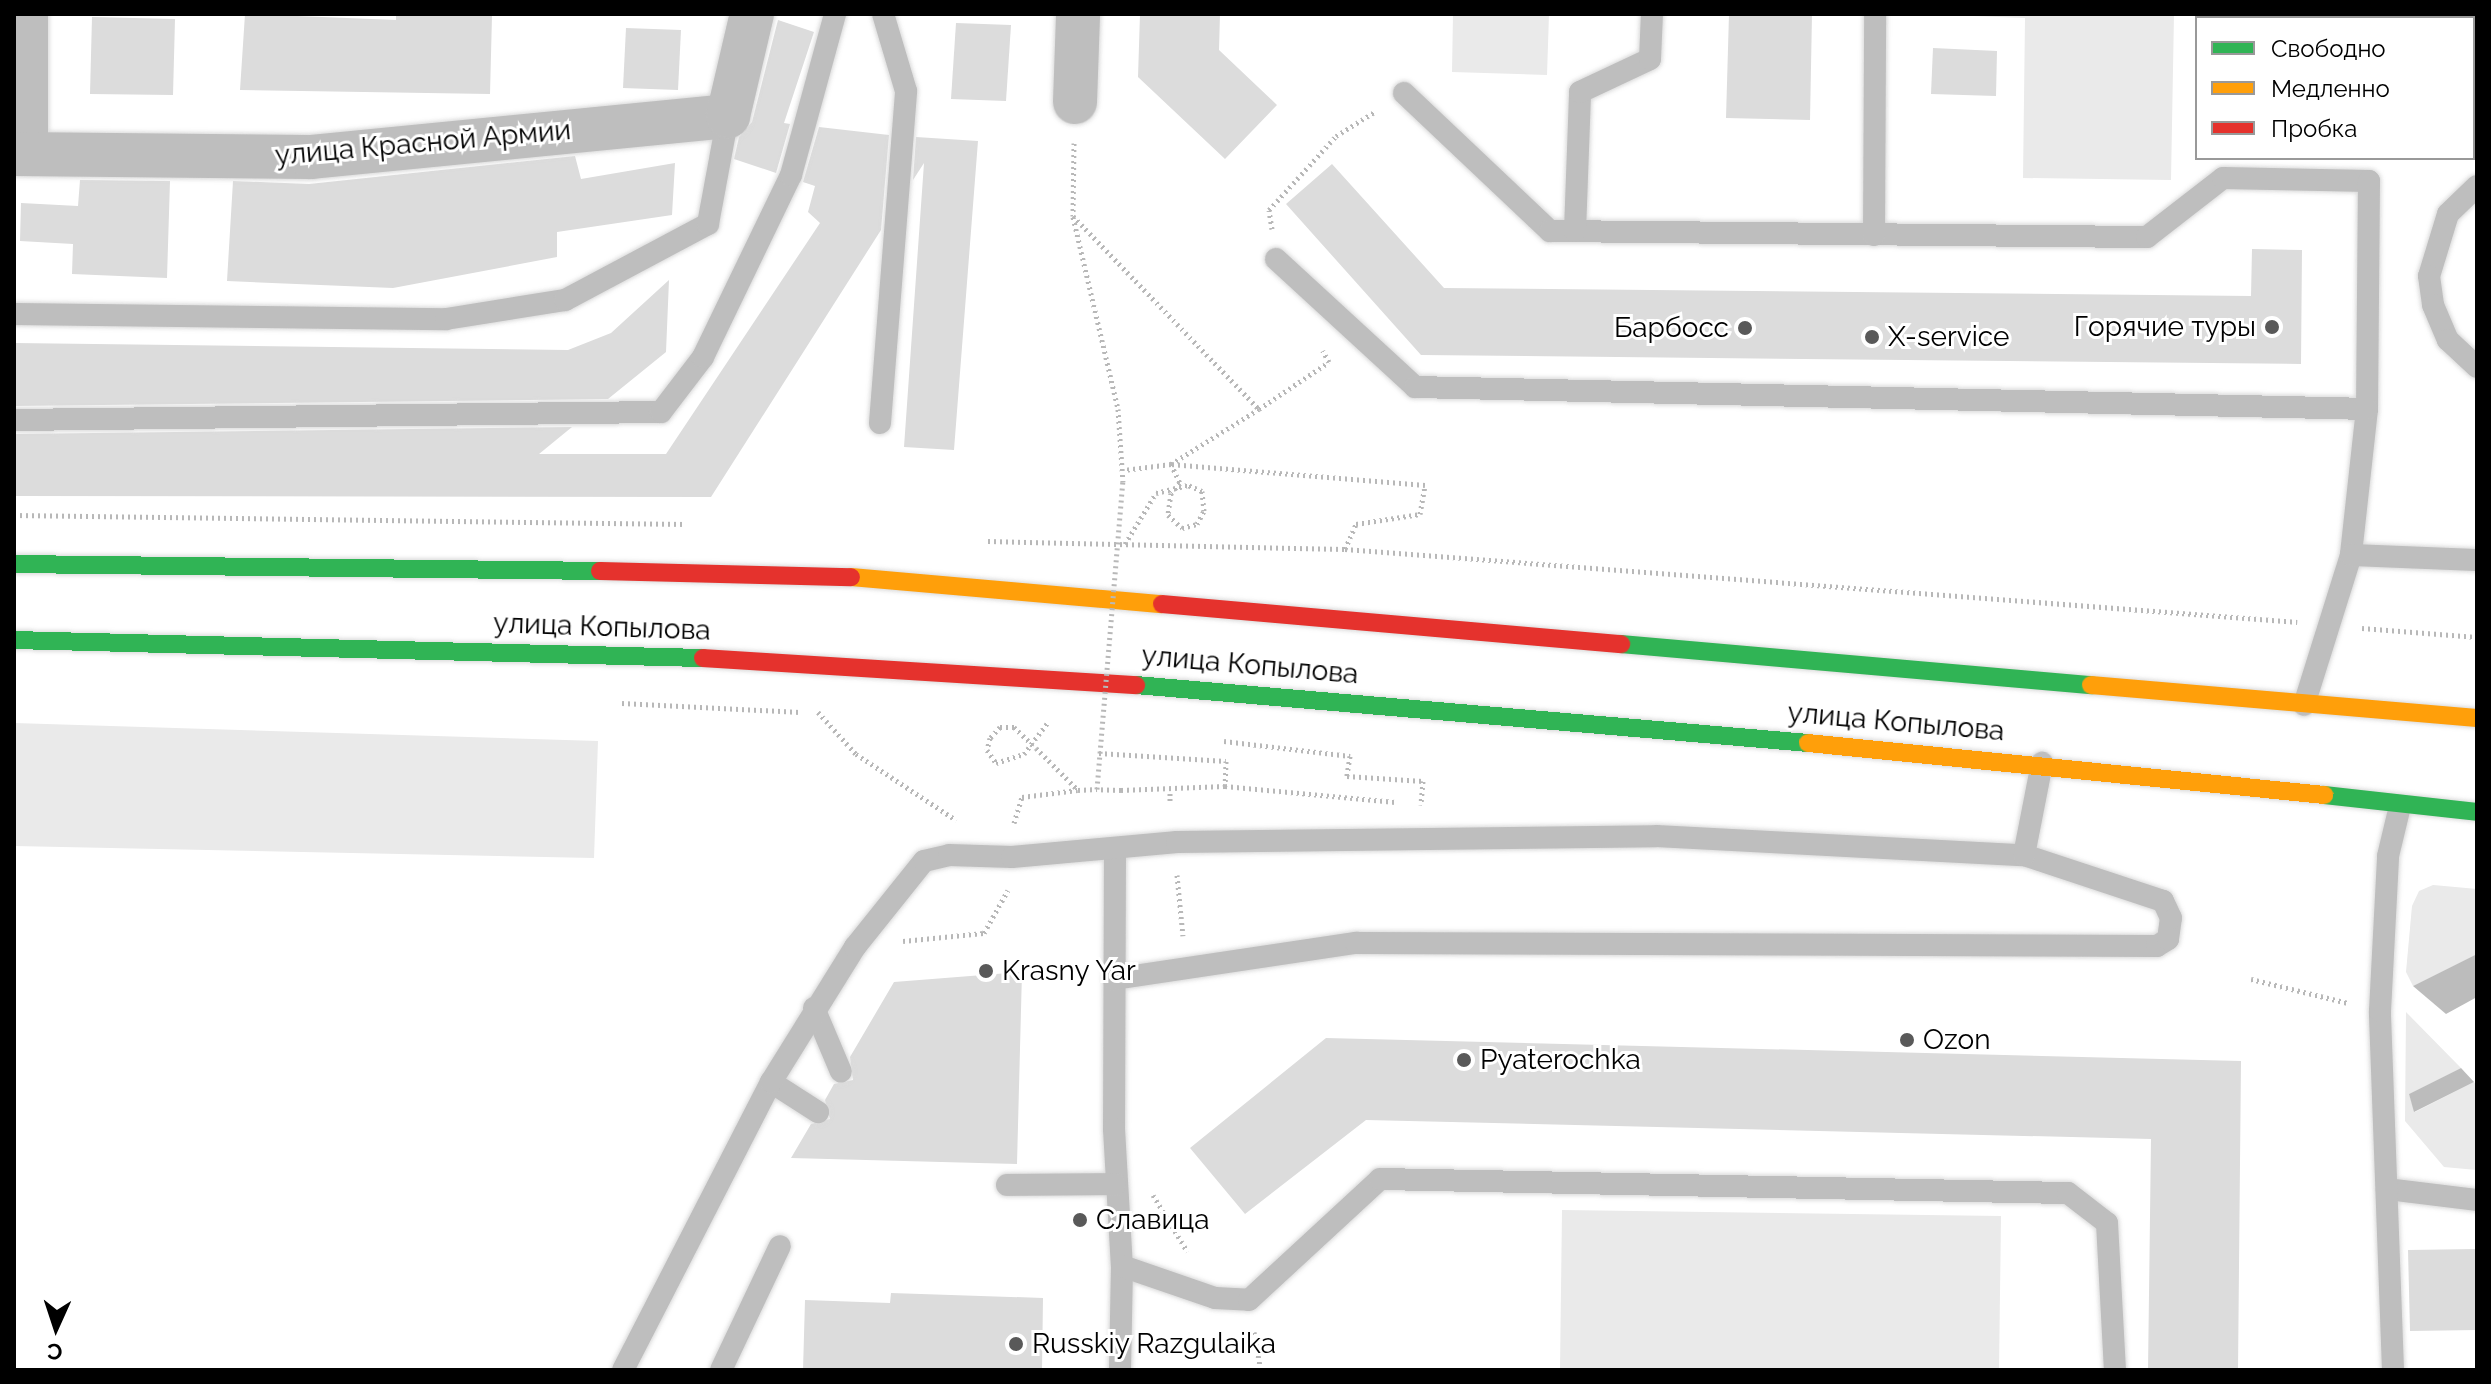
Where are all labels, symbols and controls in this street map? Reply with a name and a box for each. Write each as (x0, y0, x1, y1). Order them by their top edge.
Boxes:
legend (2195, 16, 2475, 160)
text: Свободно (2271, 34, 2386, 63)
text: Медленно (2271, 74, 2390, 103)
street label: улица Красной Армии (273, 113, 573, 173)
text: Пробка (2271, 114, 2357, 143)
place label: Горячие туры (2074, 310, 2256, 344)
place label: Барбосс (1614, 311, 1729, 345)
marker: Горячие туры (2263, 318, 2281, 336)
marker: Барбосс (1736, 319, 1754, 337)
place label: X-service (1888, 320, 2009, 354)
marker: X-service (1863, 328, 1881, 346)
street label: улица Копылова (493, 606, 711, 648)
street label: улица Копылова (1140, 639, 1360, 691)
street label: улица Копылова (1786, 696, 2006, 748)
place label: Krasny Yar (1002, 954, 1138, 988)
marker: Krasny Yar (977, 962, 995, 980)
place label: Ozon (1923, 1023, 1990, 1057)
marker: Ozon (1898, 1031, 1916, 1049)
place label: Pyaterochka (1480, 1043, 1641, 1077)
marker: Pyaterochka (1455, 1051, 1473, 1069)
place label: Славица (1096, 1203, 1209, 1237)
marker: Славица (1071, 1211, 1089, 1229)
north arrow (16, 1288, 96, 1368)
place label: Russkiy Razgulaika (1032, 1327, 1277, 1361)
marker: Russkiy Razgulaika (1007, 1335, 1025, 1353)
text: С (47, 1339, 63, 1365)

